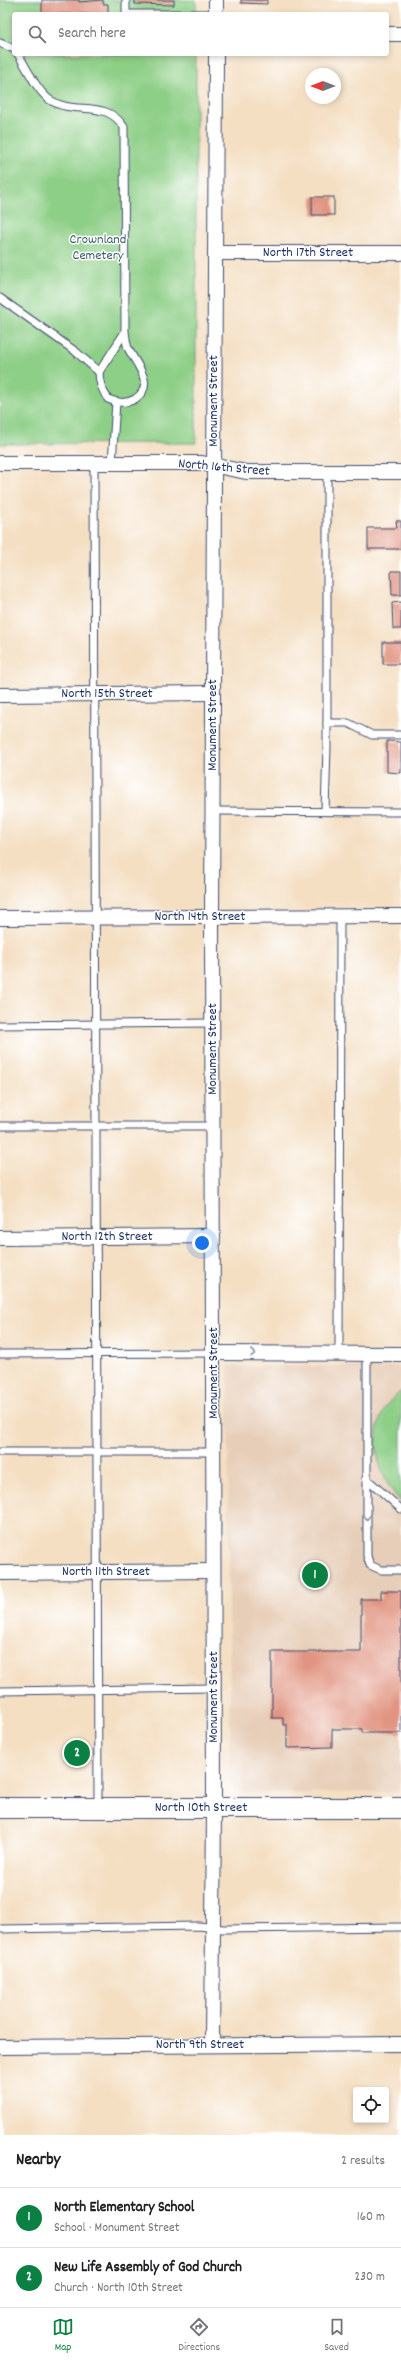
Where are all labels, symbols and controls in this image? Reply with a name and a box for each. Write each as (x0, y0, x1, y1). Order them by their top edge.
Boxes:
search box (12, 12, 389, 56)
icon: search (26, 23, 48, 45)
text: Search here (58, 23, 126, 45)
north arrow (305, 68, 341, 104)
park label: Crownland Cemetery (70, 230, 126, 266)
street label: North 17th Street (263, 243, 353, 263)
street label: Monument Street (204, 355, 224, 447)
street label: North 16th Street (177, 454, 271, 482)
street label: Monument Street (203, 679, 223, 771)
street label: North 15th Street (61, 684, 153, 704)
street label: North 14th Street (155, 907, 245, 927)
street label: Monument Street (203, 1003, 223, 1095)
street label: North 12th Street (61, 1227, 153, 1247)
your location (192, 1233, 212, 1253)
street label: Monument Street (204, 1327, 224, 1419)
one-way arrow (250, 1349, 256, 1357)
one-way arrow (363, 1514, 371, 1520)
pin: 1 (302, 1560, 328, 1590)
street label: North 11th Street (62, 1562, 150, 1582)
street label: Monument Street (204, 1651, 224, 1743)
pin: 2 (64, 1738, 90, 1768)
street label: North 10th Street (155, 1798, 247, 1818)
street label: North 9th Street (156, 2035, 244, 2055)
map controls (353, 2087, 389, 2123)
button: locate (353, 2087, 389, 2123)
text: Nearby (16, 2149, 60, 2173)
text: 2 results (341, 2152, 385, 2171)
text: North Elementary School (54, 2197, 194, 2219)
text: 1 (28, 2208, 30, 2227)
text: 160 m (357, 2208, 385, 2227)
text: School · Monument Street (54, 2219, 180, 2238)
text: New Life Assembly of God Church (54, 2257, 242, 2279)
text: 2 (26, 2268, 32, 2287)
text: 230 m (355, 2268, 385, 2287)
text: Church · North 10th Street (54, 2279, 183, 2298)
tab: Map (52, 2316, 74, 2356)
tab: Directions (178, 2316, 220, 2356)
tab: Saved (324, 2316, 349, 2356)

